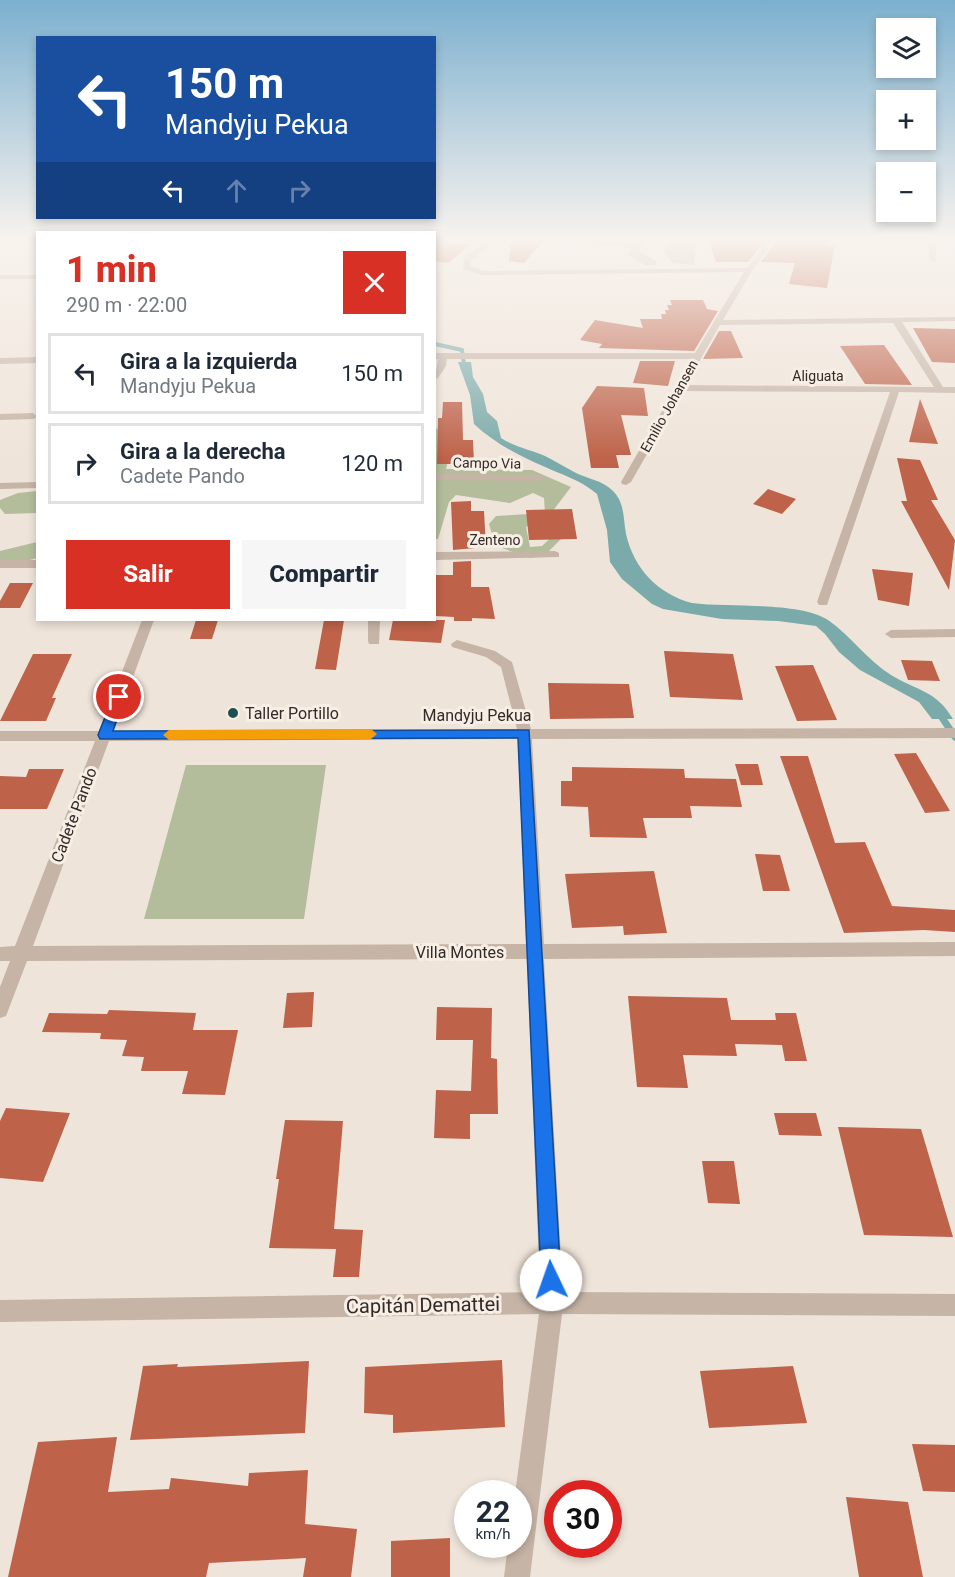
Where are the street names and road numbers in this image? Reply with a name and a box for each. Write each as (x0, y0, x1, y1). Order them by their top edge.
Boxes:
street label: Emilio Johansen (637, 357, 701, 455)
street label: Aliguata (792, 368, 844, 384)
street label: Campo Via (453, 454, 521, 472)
street label: Zenteno (469, 532, 521, 548)
street label: Mandyju Pekua (423, 706, 531, 725)
street label: Cadete Pando (47, 765, 101, 865)
street label: Villa Montes (416, 943, 504, 962)
street label: Capitán Demattei (346, 1292, 500, 1318)

